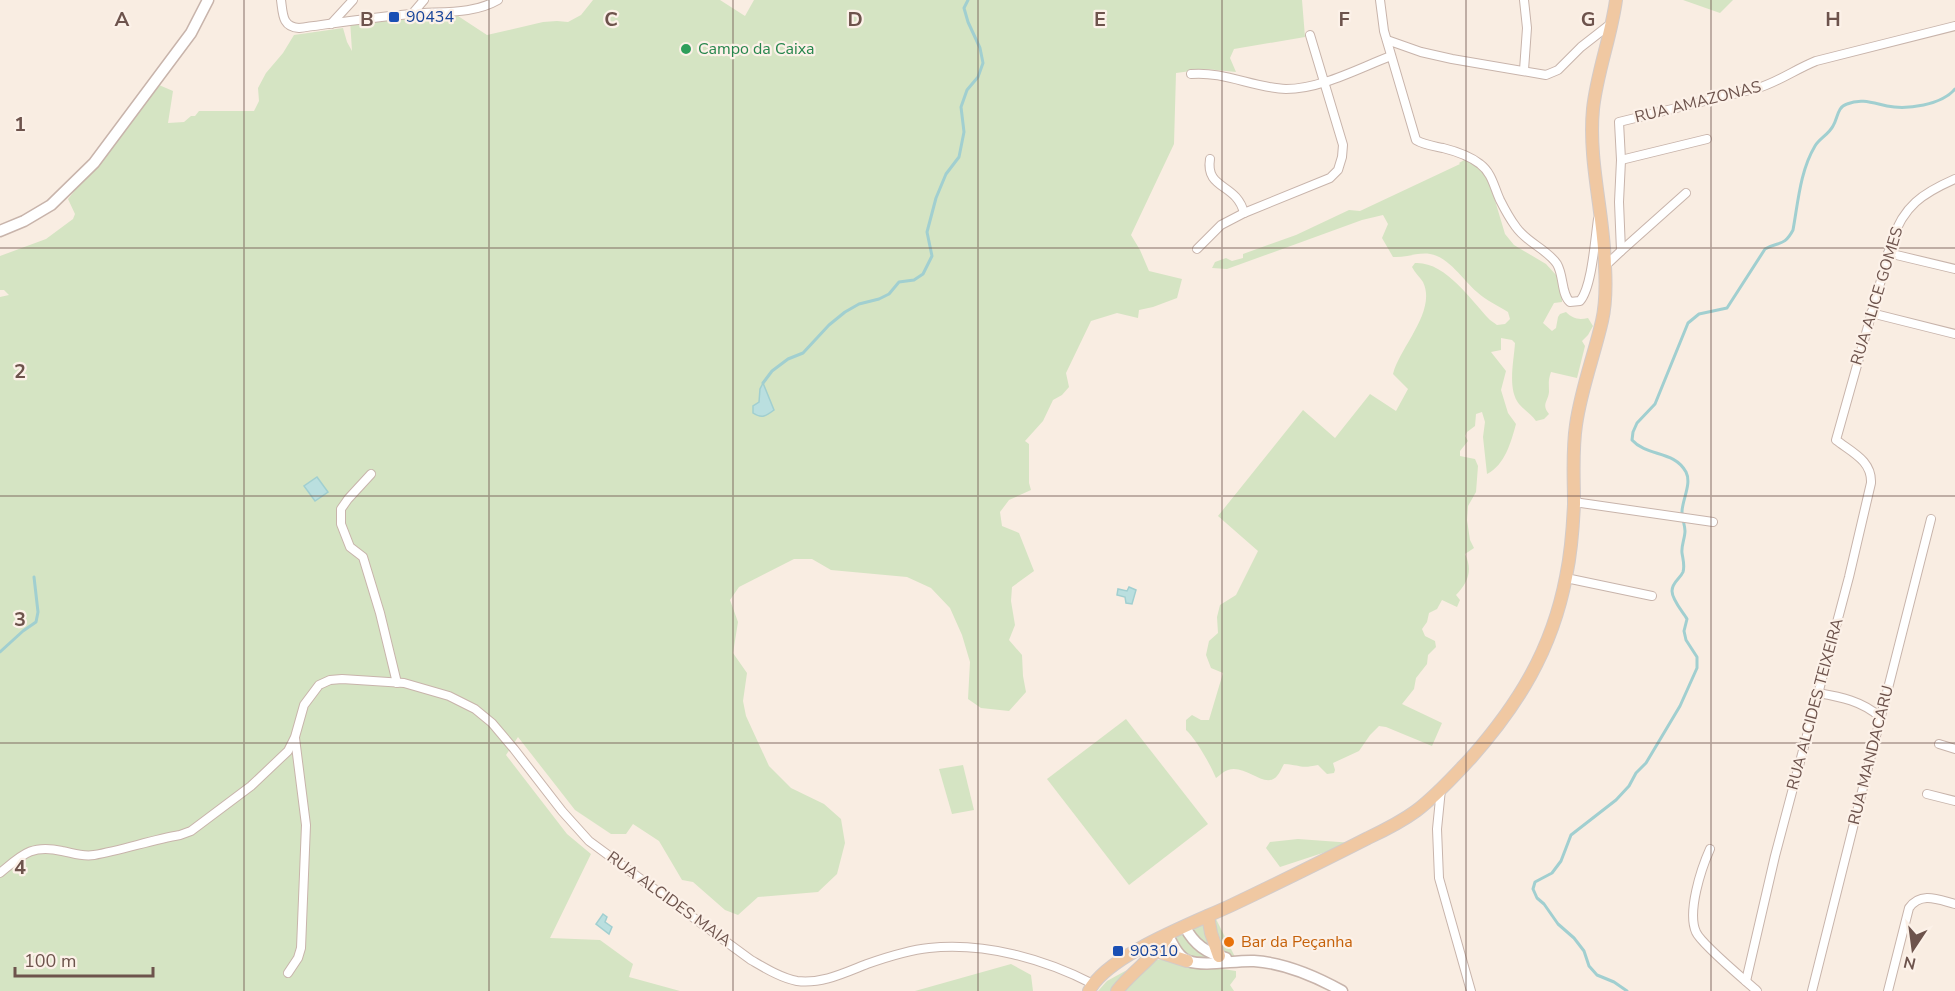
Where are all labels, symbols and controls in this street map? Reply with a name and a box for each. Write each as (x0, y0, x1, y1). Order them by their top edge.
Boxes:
text: A (115, 6, 130, 33)
text: B (360, 6, 374, 33)
place label: 90434 (406, 6, 454, 28)
text: C (604, 6, 618, 33)
text: D (847, 6, 863, 33)
text: E (1094, 6, 1106, 33)
text: F (1338, 6, 1350, 33)
text: G (1581, 6, 1595, 33)
text: H (1825, 6, 1841, 33)
marker: 90434 (387, 10, 401, 24)
place label: Campo da Caixa (698, 38, 814, 60)
marker: Campo da Caixa (679, 42, 693, 56)
street label: RUA AMAZONAS (1632, 76, 1764, 128)
text: 1 (14, 111, 26, 138)
street label: RUA ALICE GOMES (1846, 224, 1909, 368)
text: 2 (14, 358, 26, 385)
text: 3 (14, 606, 26, 633)
street label: RUA ALCIDES TEIXEIRA (1782, 615, 1849, 792)
street label: RUA MANDACARU (1843, 683, 1899, 827)
street label: RUA ALCIDES MAIA (602, 846, 736, 952)
text: 4 (14, 854, 26, 881)
north arrow (1883, 919, 1943, 979)
place label: Bar da Peçanha (1241, 931, 1353, 953)
marker: Bar da Peçanha (1222, 935, 1236, 949)
scale bar (15, 940, 153, 978)
place label: 90310 (1130, 940, 1178, 962)
marker: 90310 (1111, 944, 1125, 958)
text: 100 m (24, 949, 76, 973)
text: N (1902, 951, 1918, 975)

